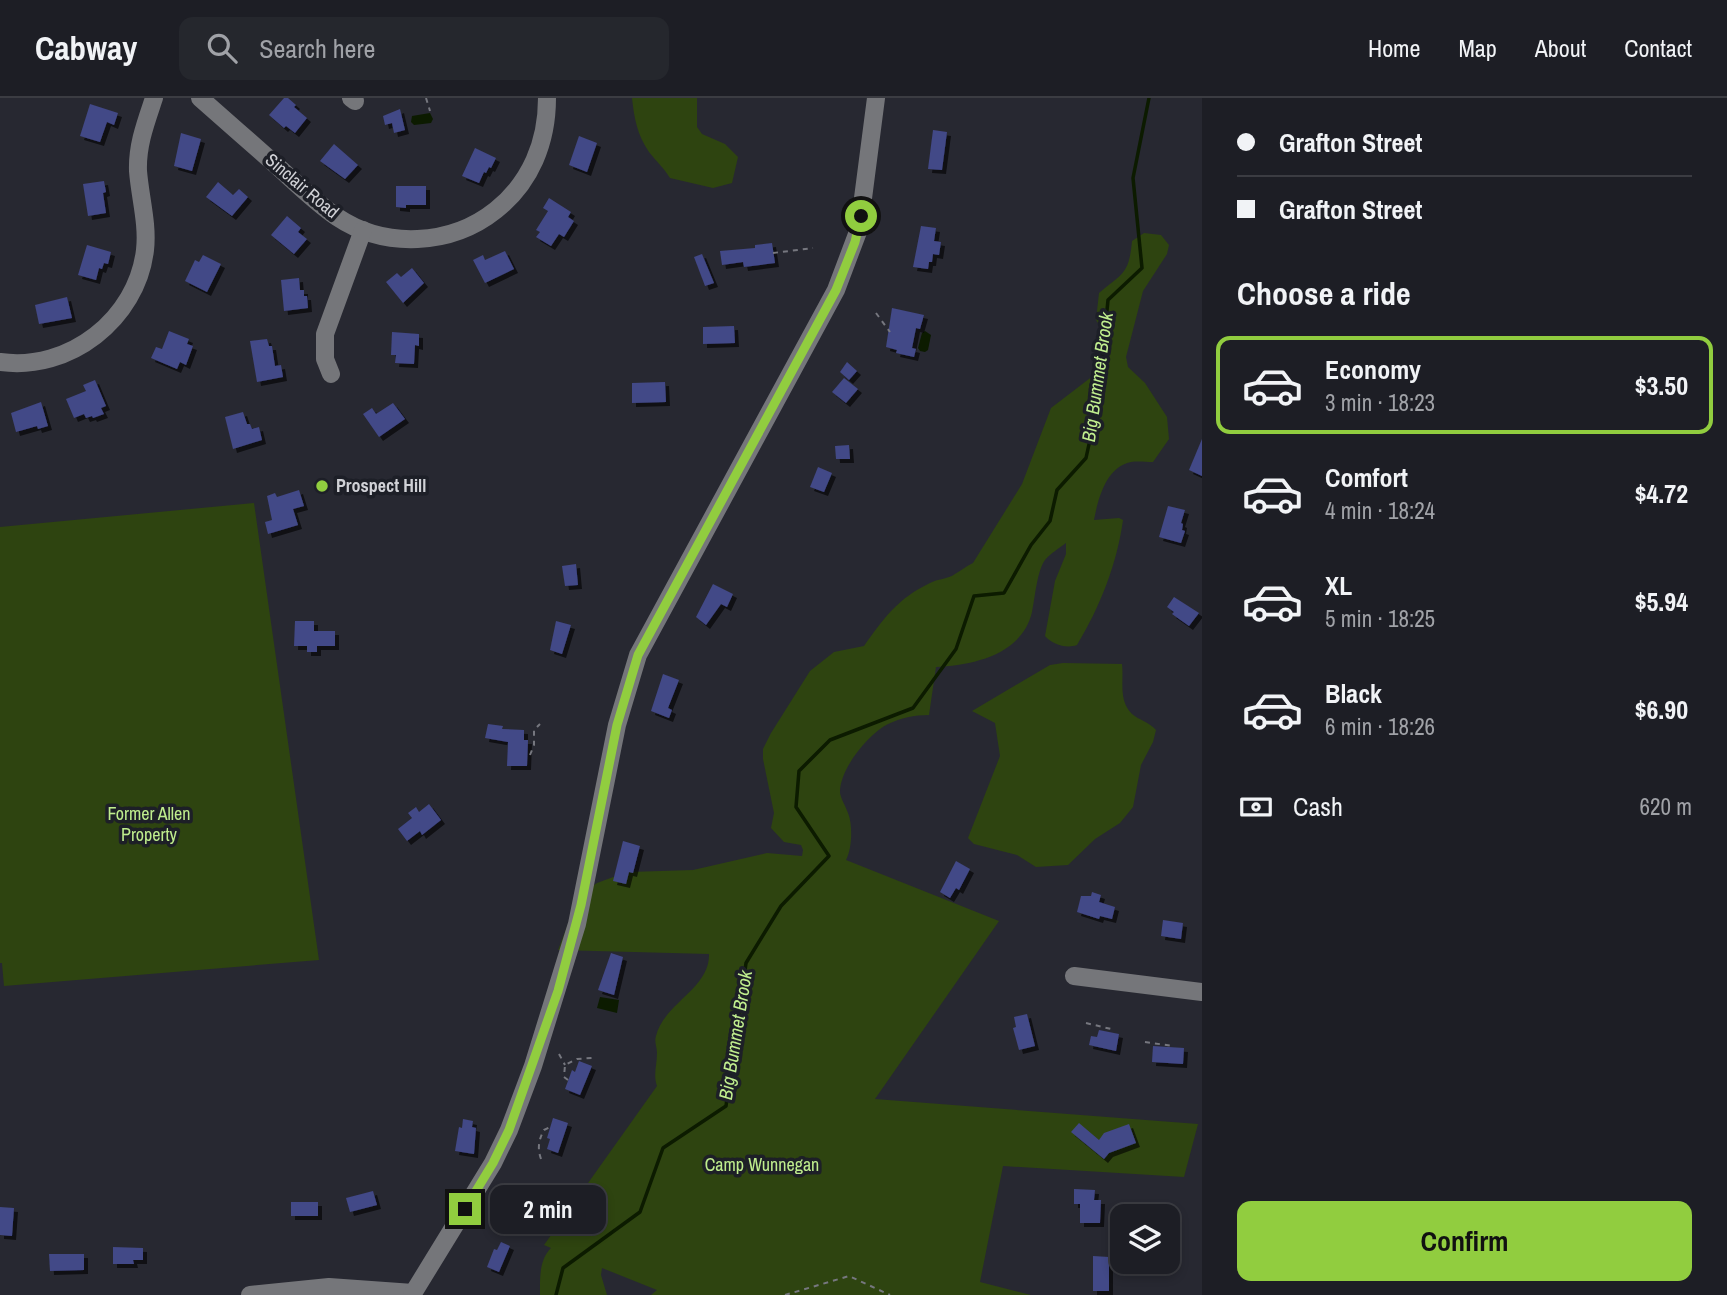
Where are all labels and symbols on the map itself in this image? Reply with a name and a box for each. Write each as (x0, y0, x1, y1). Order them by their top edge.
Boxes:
street label: Sinclair Road (260, 147, 345, 224)
route start (845, 200, 877, 232)
water label: Big Bummet Brook (1075, 309, 1119, 444)
place label: Prospect Hill (336, 473, 426, 498)
marker: Prospect Hill (314, 478, 330, 494)
park label: Former Allen Property (108, 801, 190, 847)
water label: Big Bummet Brook (712, 967, 758, 1102)
park label: Camp Wunnegan (705, 1152, 819, 1177)
callout: 2 min (490, 1184, 605, 1234)
route end (449, 1193, 481, 1225)

